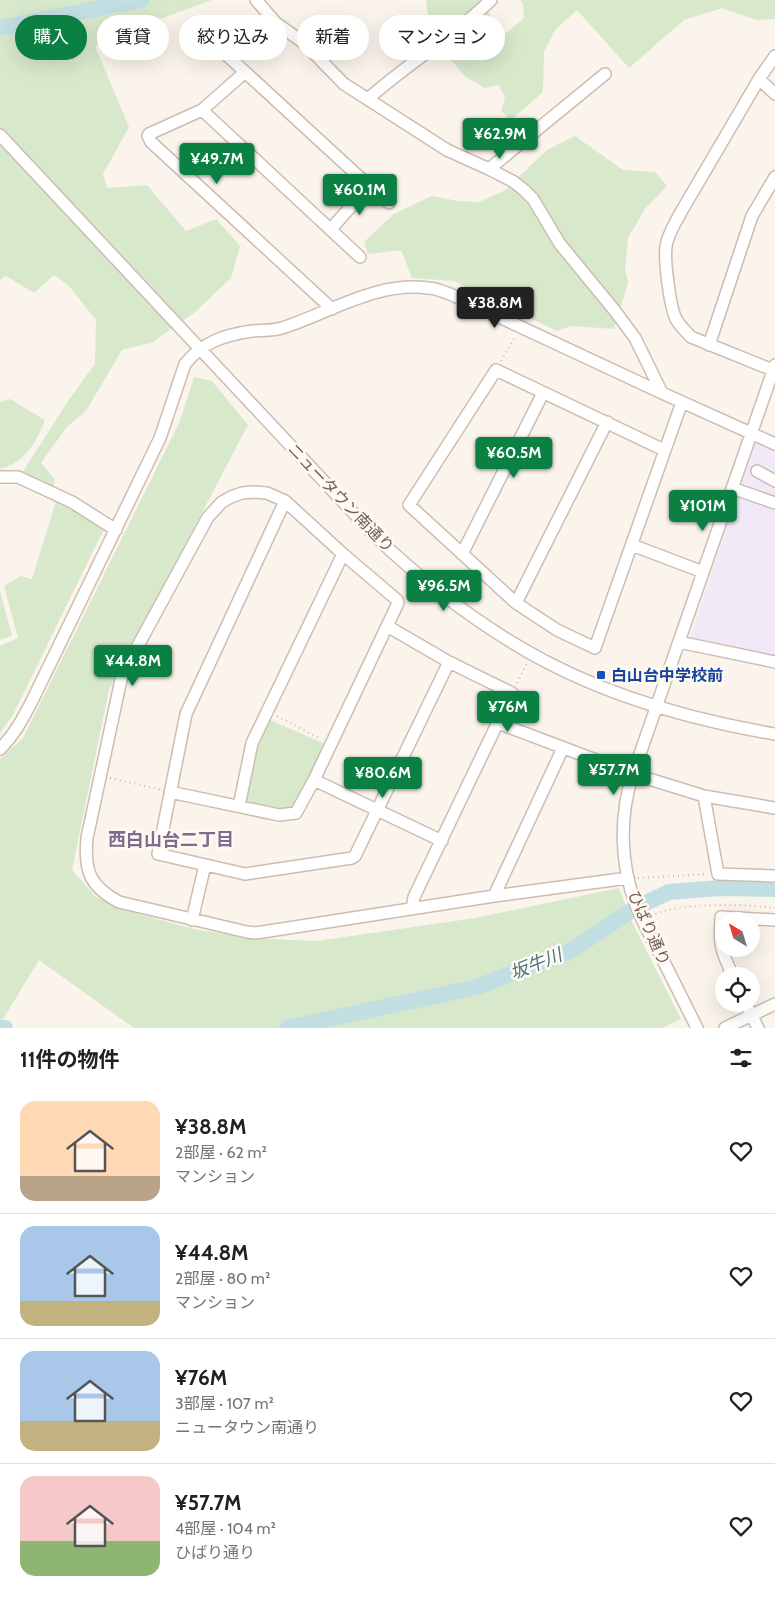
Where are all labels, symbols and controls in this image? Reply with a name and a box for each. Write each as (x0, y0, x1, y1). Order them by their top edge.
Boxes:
chip: 購入 (15, 15, 87, 60)
chip: 賃貸 (97, 15, 169, 60)
chip: 絞り込み (179, 15, 287, 60)
chip: 新着 (297, 15, 369, 60)
chip: マンション (379, 15, 505, 60)
pin: ¥62.9M (459, 118, 541, 160)
text: ¥62.9M (474, 124, 526, 143)
pin: ¥49.7M (176, 142, 258, 185)
text: ¥49.7M (190, 149, 244, 168)
pin: ¥60.1M (319, 174, 401, 216)
text: ¥60.1M (334, 180, 386, 199)
pin: ¥38.8M (454, 286, 536, 329)
text: ¥38.8M (468, 293, 522, 312)
pin: ¥60.5M (473, 436, 555, 479)
street label: ニュータウン南通り (284, 440, 398, 556)
text: ¥60.5M (486, 443, 542, 462)
pin: ¥101M (668, 490, 738, 532)
text: ¥101M (680, 496, 726, 515)
pin: ¥96.5M (403, 570, 485, 612)
text: ¥96.5M (417, 576, 471, 595)
pin: ¥44.8M (92, 644, 174, 687)
text: ¥44.8M (105, 651, 161, 670)
place label: 白山台中学校前 (611, 666, 723, 685)
marker: 白山台中学校前 (595, 669, 607, 681)
pin: ¥76M (478, 690, 538, 733)
text: ¥76M (488, 697, 528, 716)
pin: ¥57.7M (573, 754, 655, 796)
pin: ¥80.6M (342, 756, 424, 799)
text: ¥57.7M (589, 760, 639, 779)
text: ¥80.6M (355, 763, 411, 782)
district label: 西白山台二丁目 (108, 829, 234, 851)
street label: ひばり通り (624, 888, 674, 968)
north arrow (715, 912, 760, 958)
map controls (715, 912, 760, 1012)
water label: 坂牛川 (507, 943, 567, 984)
button: locate (715, 967, 760, 1012)
icon: filters (727, 1044, 755, 1072)
text: 11件の物件 (20, 1047, 120, 1072)
text: ¥38.8M (175, 1114, 247, 1139)
icon: home (60, 1121, 120, 1181)
icon: heart (727, 1137, 755, 1165)
text: 2部屋 · 62 m² (175, 1143, 267, 1162)
text: マンション (175, 1167, 255, 1186)
text: ¥44.8M (175, 1240, 249, 1265)
icon: home (60, 1246, 120, 1306)
icon: heart (727, 1262, 755, 1290)
text: 2部屋 · 80 m² (175, 1269, 270, 1288)
text: マンション (175, 1293, 255, 1312)
text: ¥76M (175, 1365, 227, 1390)
icon: home (60, 1371, 120, 1431)
icon: heart (727, 1387, 755, 1415)
text: 3部屋 · 107 m² (175, 1394, 274, 1413)
text: ニュータウン南通り (175, 1418, 319, 1437)
text: ¥57.7M (175, 1490, 241, 1515)
icon: home (60, 1496, 120, 1556)
icon: heart (727, 1512, 755, 1540)
text: 4部屋 · 104 m² (175, 1519, 276, 1538)
text: ひばり通り (175, 1543, 255, 1562)

